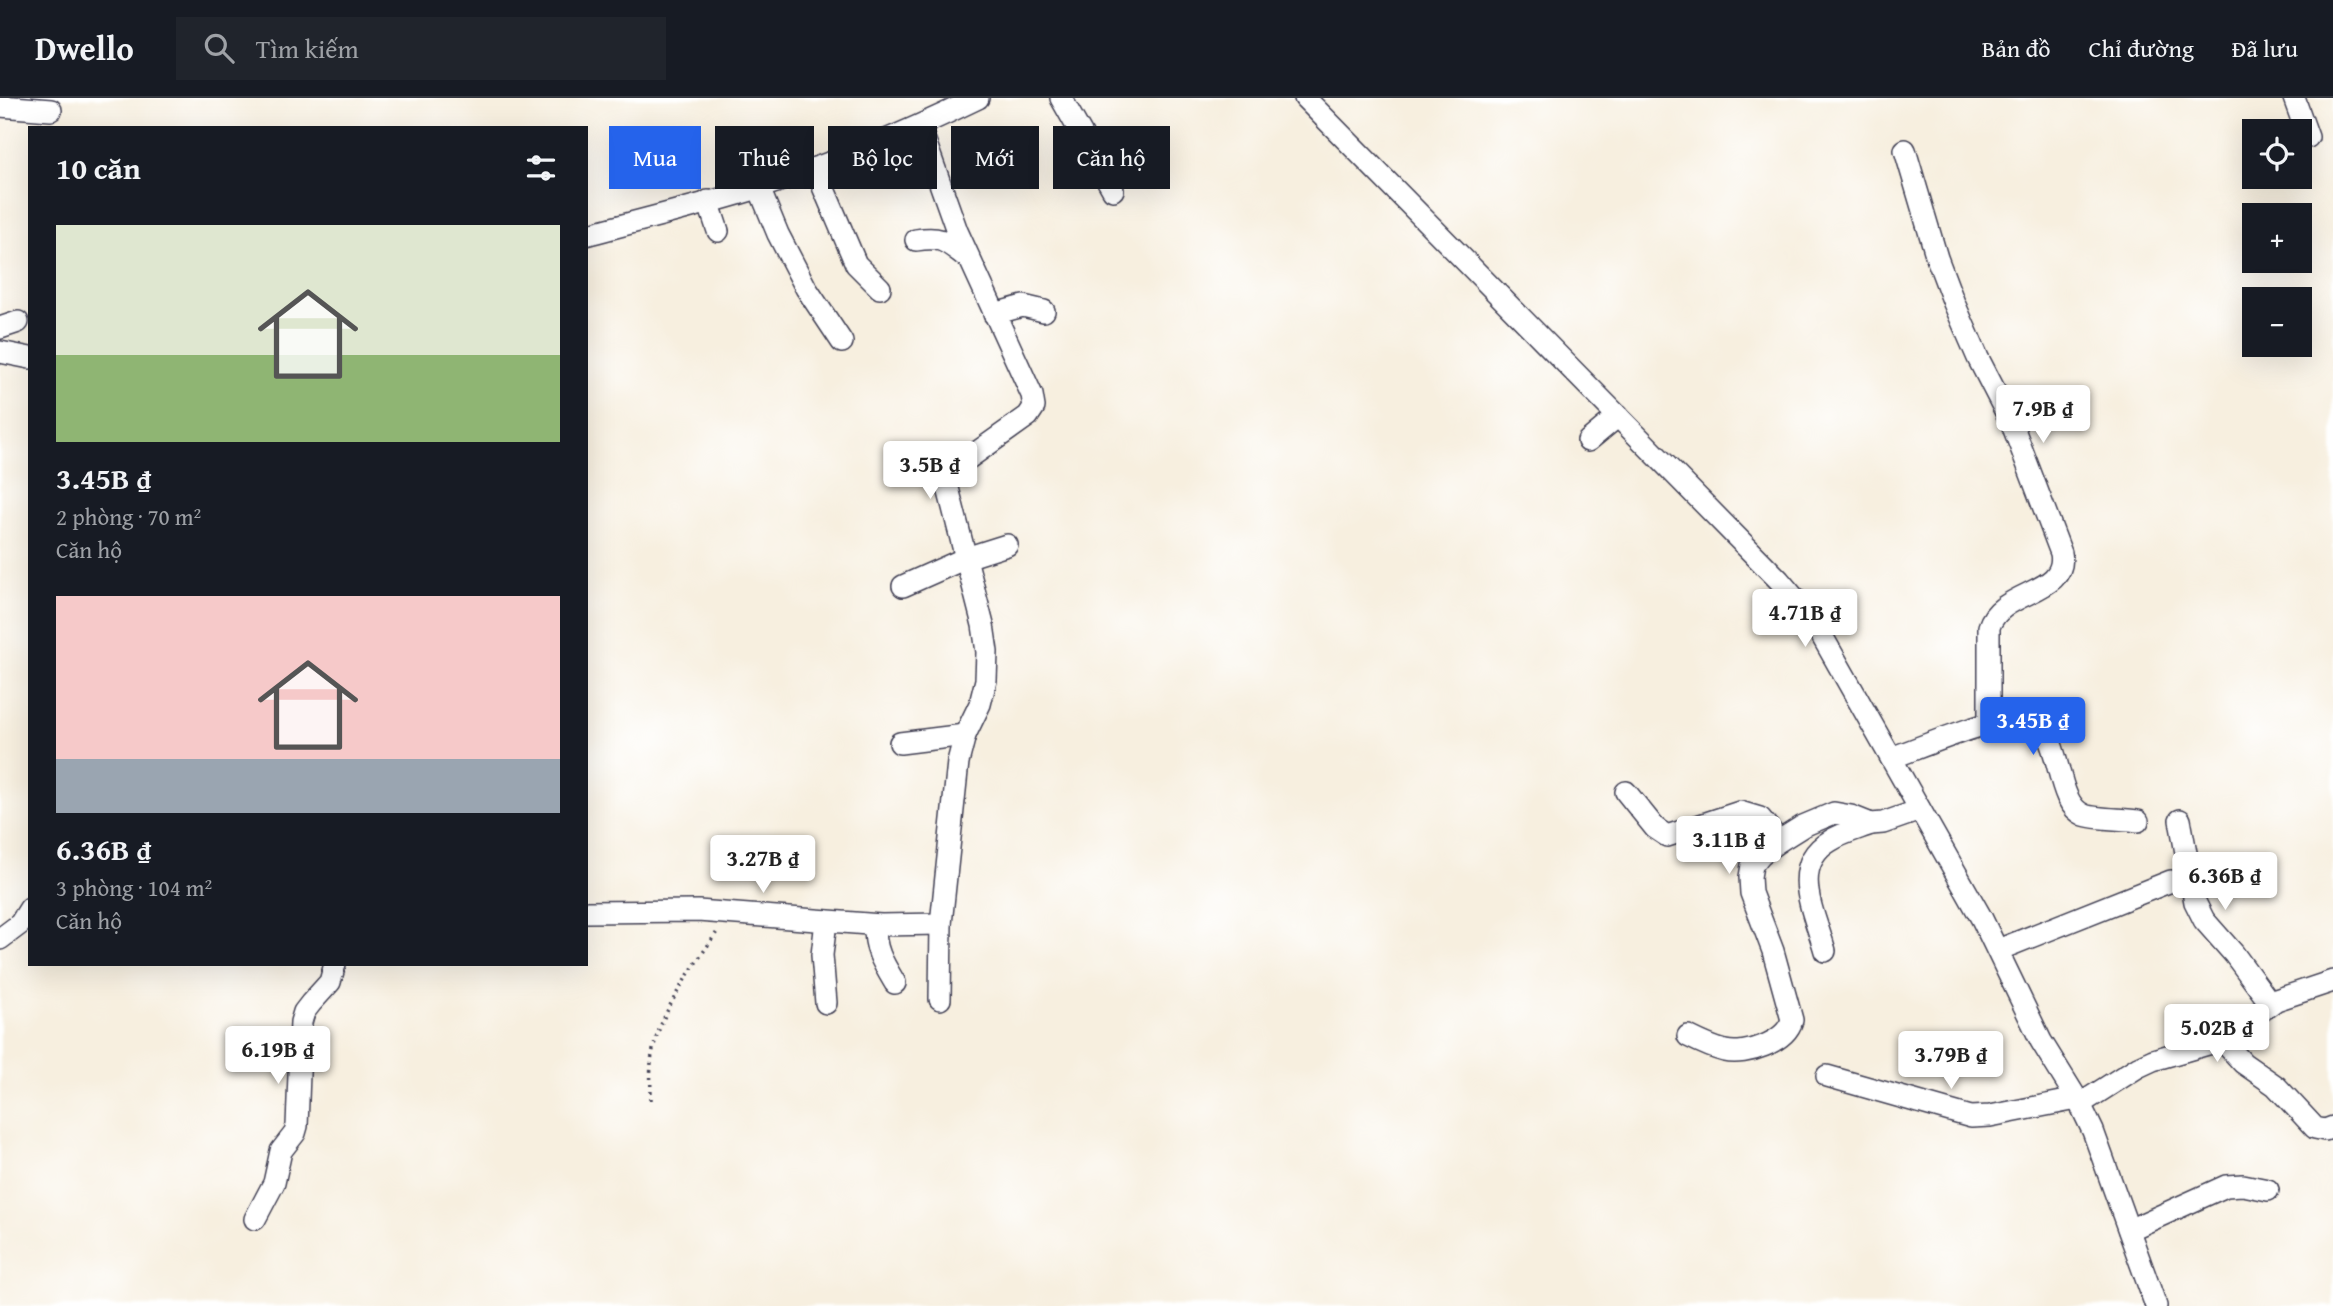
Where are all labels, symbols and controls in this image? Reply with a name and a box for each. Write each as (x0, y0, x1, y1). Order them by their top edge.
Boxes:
search box (176, 17, 666, 80)
text: Dwello (35, 24, 134, 72)
icon: search (200, 29, 238, 67)
text: Tìm kiếm (256, 29, 359, 68)
text: Bản đồ (1982, 31, 2051, 66)
text: Chỉ đường (2089, 31, 2194, 66)
text: Đã lưu (2232, 31, 2298, 66)
map controls (2242, 119, 2312, 357)
button: locate (2242, 119, 2312, 189)
chip: Mua (609, 126, 701, 189)
chip: Thuê (715, 126, 814, 189)
chip: Bộ lọc (828, 126, 937, 189)
chip: Mới (951, 126, 1039, 189)
chip: Căn hộ (1053, 126, 1170, 189)
text: 10 căn (56, 146, 141, 190)
icon: filters (522, 149, 560, 187)
button: + (2242, 203, 2312, 273)
icon: home (245, 271, 371, 397)
button: − (2242, 287, 2312, 357)
pin: 7.9B ₫ (1986, 386, 2100, 445)
text: 7.9B ₫ (2012, 391, 2074, 424)
pin: 3.5B ₫ (873, 442, 987, 501)
text: 3.5B ₫ (899, 447, 961, 480)
text: 3.45B ₫ (56, 456, 152, 500)
text: 2 phòng · 70 m² (56, 500, 201, 533)
text: Căn hộ (56, 533, 122, 566)
pin: 4.71B ₫ (1740, 589, 1870, 649)
text: 4.71B ₫ (1768, 595, 1842, 628)
icon: home (245, 642, 371, 768)
pin: 3.45B ₫ (1968, 698, 2098, 757)
text: 3.45B ₫ (1996, 703, 2070, 736)
pin: 3.11B ₫ (1664, 816, 1794, 876)
text: 3.11B ₫ (1692, 822, 1766, 855)
text: 6.36B ₫ (56, 827, 152, 871)
pin: 3.27B ₫ (698, 836, 828, 895)
text: 3.27B ₫ (726, 841, 800, 874)
pin: 6.36B ₫ (2160, 852, 2290, 912)
text: 6.36B ₫ (2188, 858, 2262, 891)
text: 3 phòng · 104 m² (56, 871, 212, 904)
text: Căn hộ (56, 904, 122, 937)
pin: 5.02B ₫ (2152, 1004, 2282, 1064)
text: 5.02B ₫ (2180, 1010, 2254, 1043)
pin: 6.19B ₫ (213, 1026, 343, 1086)
text: 6.19B ₫ (241, 1032, 315, 1065)
pin: 3.79B ₫ (1886, 1032, 2016, 1091)
text: 3.79B ₫ (1914, 1037, 1988, 1070)

